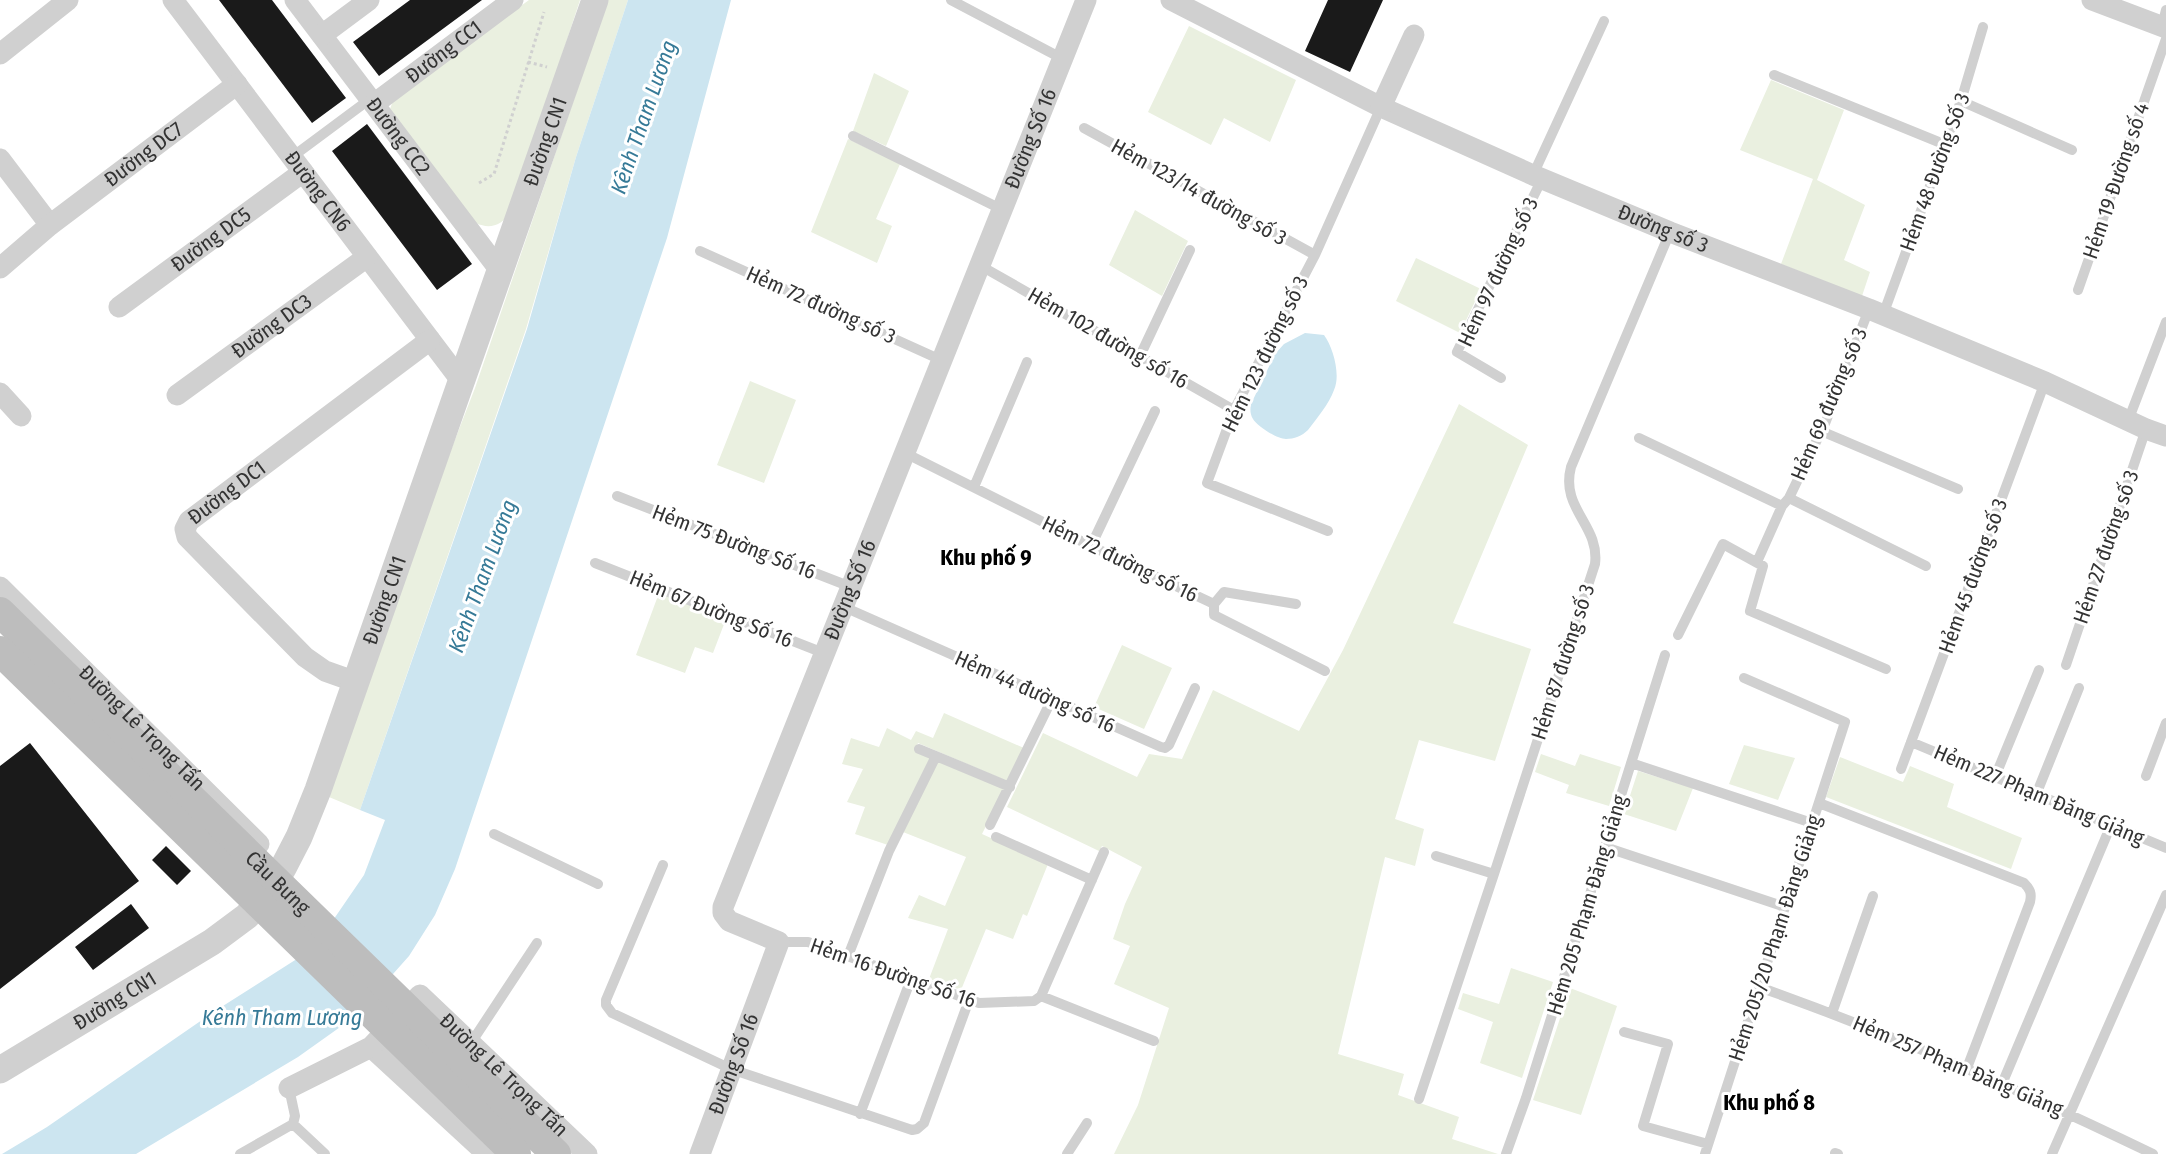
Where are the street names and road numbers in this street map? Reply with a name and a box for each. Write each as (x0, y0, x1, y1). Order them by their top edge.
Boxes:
street label: Đường CC1 (400, 15, 487, 89)
street label: Đường Số 16 (999, 85, 1062, 193)
street label: Hẻm 48 Đường Số 3 (1894, 89, 1976, 255)
street label: Đường CC2 (360, 92, 436, 180)
street label: Đường CN1 (518, 94, 573, 190)
street label: Hẻm 19 Đường số 4 (2077, 99, 2155, 263)
street label: Đường DC7 (99, 116, 188, 193)
street label: Hẻm 123/14 đường số 3 (1107, 133, 1291, 251)
street label: Đường CN6 (279, 146, 357, 237)
street label: Hẻm 97 đường số 3 (1452, 193, 1544, 351)
street label: Đường số 3 (1614, 199, 1712, 259)
street label: Đường DC5 (166, 202, 256, 278)
street label: Hẻm 72 đường số 3 (742, 260, 900, 350)
street label: Hẻm 123 đường số 3 (1216, 272, 1314, 436)
street label: Hẻm 102 đường số 16 (1023, 282, 1193, 394)
street label: Đường DC3 (226, 288, 317, 364)
street label: Hẻm 69 đường số 3 (1785, 324, 1873, 484)
street label: Đường DC1 (183, 455, 271, 530)
street label: Hẻm 27 đường số 3 (2068, 467, 2144, 627)
street label: Hẻm 45 đường số 3 (1933, 495, 2013, 657)
street label: Hẻm 75 Đường Số 16 (649, 499, 819, 585)
street label: Hẻm 72 đường số 16 (1038, 510, 1202, 608)
street label: Đường Số 16 (818, 536, 882, 644)
street label: Đường CN1 (357, 552, 412, 648)
street label: Hẻm 67 Đường Số 16 (626, 564, 796, 654)
street label: Hẻm 87 đường số 3 (1526, 581, 1600, 743)
street label: Hẻm 44 đường số 16 (951, 645, 1119, 739)
street label: Đường Lê Trọng Tấn (73, 660, 211, 796)
street label: Hẻm 227 Phạm Đăng Giảng (1930, 739, 2148, 851)
street label: Hẻm 205 Phạm Đăng Giảng (1541, 792, 1633, 1018)
street label: Hẻm 205/20 Phạm Đăng Giảng (1723, 811, 1827, 1065)
street label: Cầu Bưng (240, 845, 316, 920)
street label: Hẻm 16 Đường Số 16 (807, 932, 979, 1014)
street label: Đường CN1 (68, 966, 161, 1036)
street label: Đường Lê Trọng Tấn (434, 1008, 574, 1142)
street label: Đường Số 16 (703, 1010, 764, 1118)
street label: Hẻm 257 Phạm Đăng Giảng (1849, 1010, 2067, 1122)

